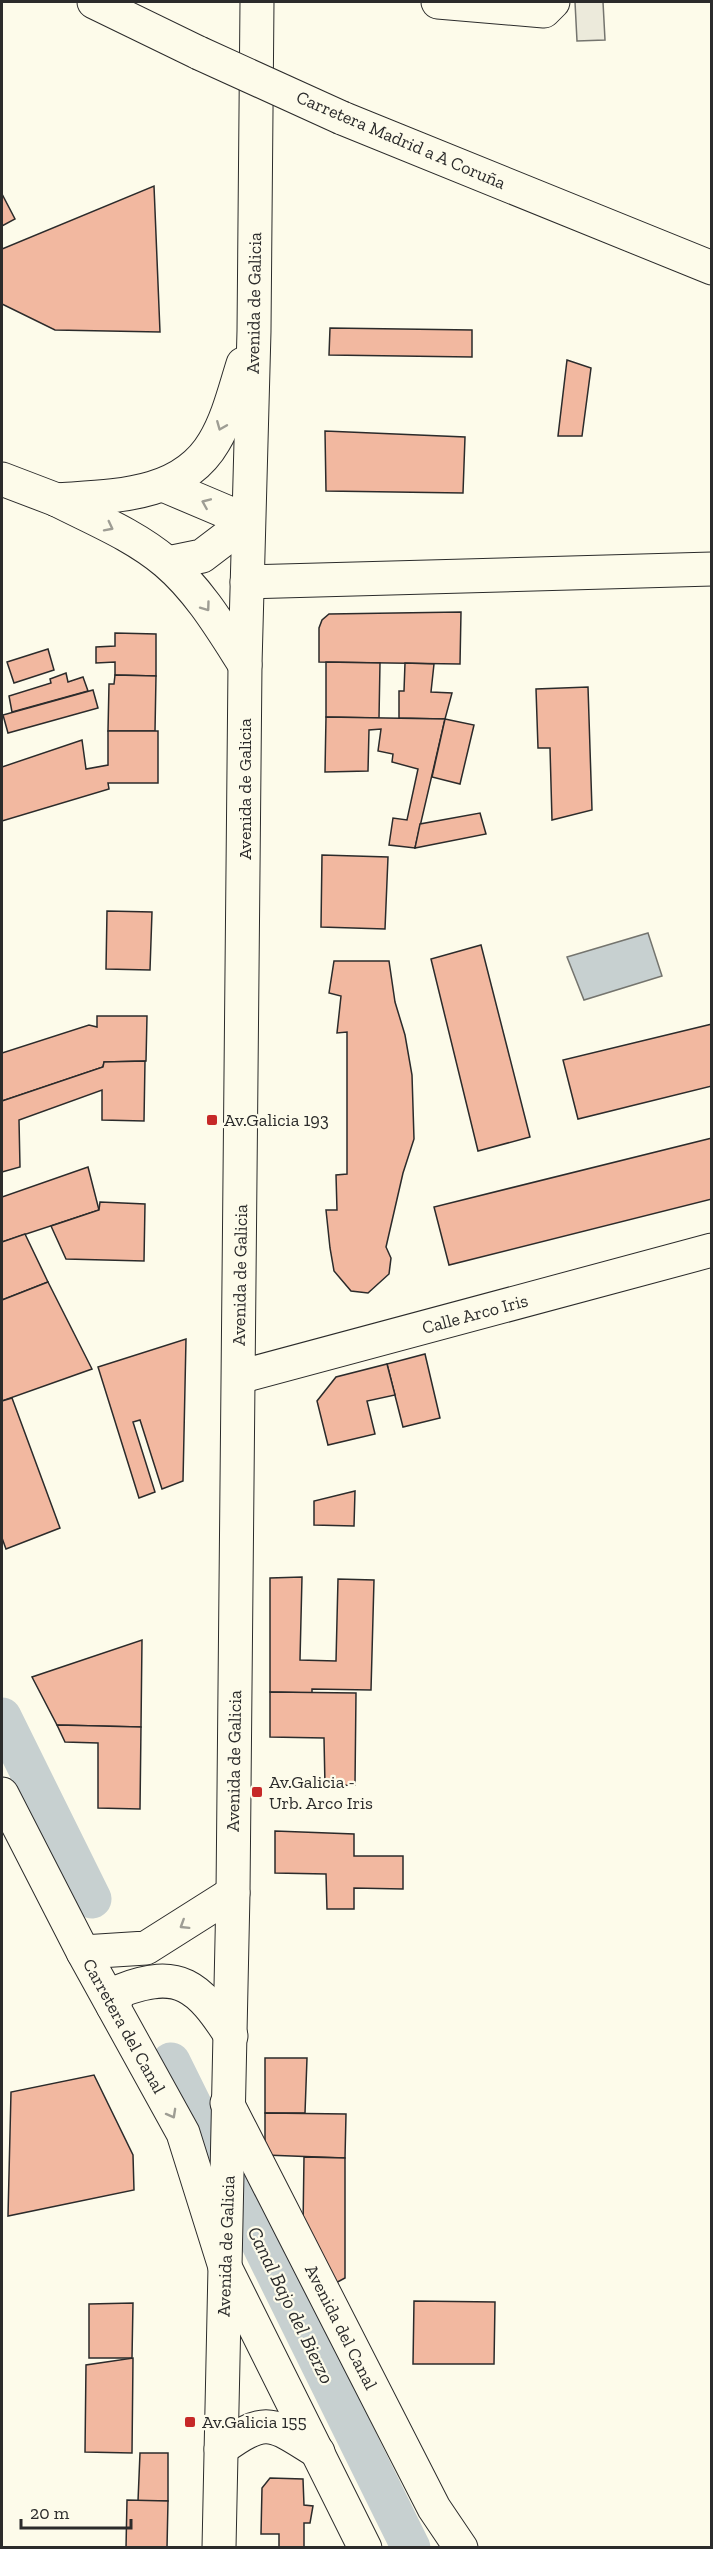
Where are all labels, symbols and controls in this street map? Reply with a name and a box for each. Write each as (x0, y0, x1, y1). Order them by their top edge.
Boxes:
street label: Carretera Madrid a A Coruña (293, 86, 509, 194)
street label: Avenida de Galicia (242, 232, 266, 374)
one-way arrow (216, 419, 228, 430)
one-way arrow (201, 498, 212, 510)
one-way arrow (103, 520, 114, 531)
one-way arrow (199, 600, 210, 611)
street label: Avenida de Galicia (234, 718, 256, 860)
place label: Av.Galicia 193 (224, 1109, 329, 1131)
marker: Av.Galicia 193 (205, 1113, 219, 1127)
street label: Avenida de Galicia (228, 1204, 252, 1346)
street label: Calle Arco Iris (419, 1289, 531, 1339)
street label: Avenida de Galicia (222, 1690, 246, 1832)
place label: Av.Galicia - Urb. Arco Iris (269, 1771, 373, 1814)
marker: Av.Galicia - Urb. Arco Iris (250, 1785, 264, 1799)
one-way arrow (180, 1917, 190, 1929)
street label: Carretera del Canal (78, 1955, 170, 2097)
one-way arrow (165, 2107, 177, 2118)
street label: Avenida de Galicia (213, 2175, 239, 2317)
water label: Canal Bajo del Bierzo (242, 2222, 340, 2388)
street label: Avenida del Canal (300, 2261, 382, 2393)
place label: Av.Galicia 155 (202, 2411, 307, 2433)
marker: Av.Galicia 155 (183, 2415, 197, 2429)
scale bar (21, 2492, 130, 2530)
text: 20 m (30, 2502, 70, 2524)

